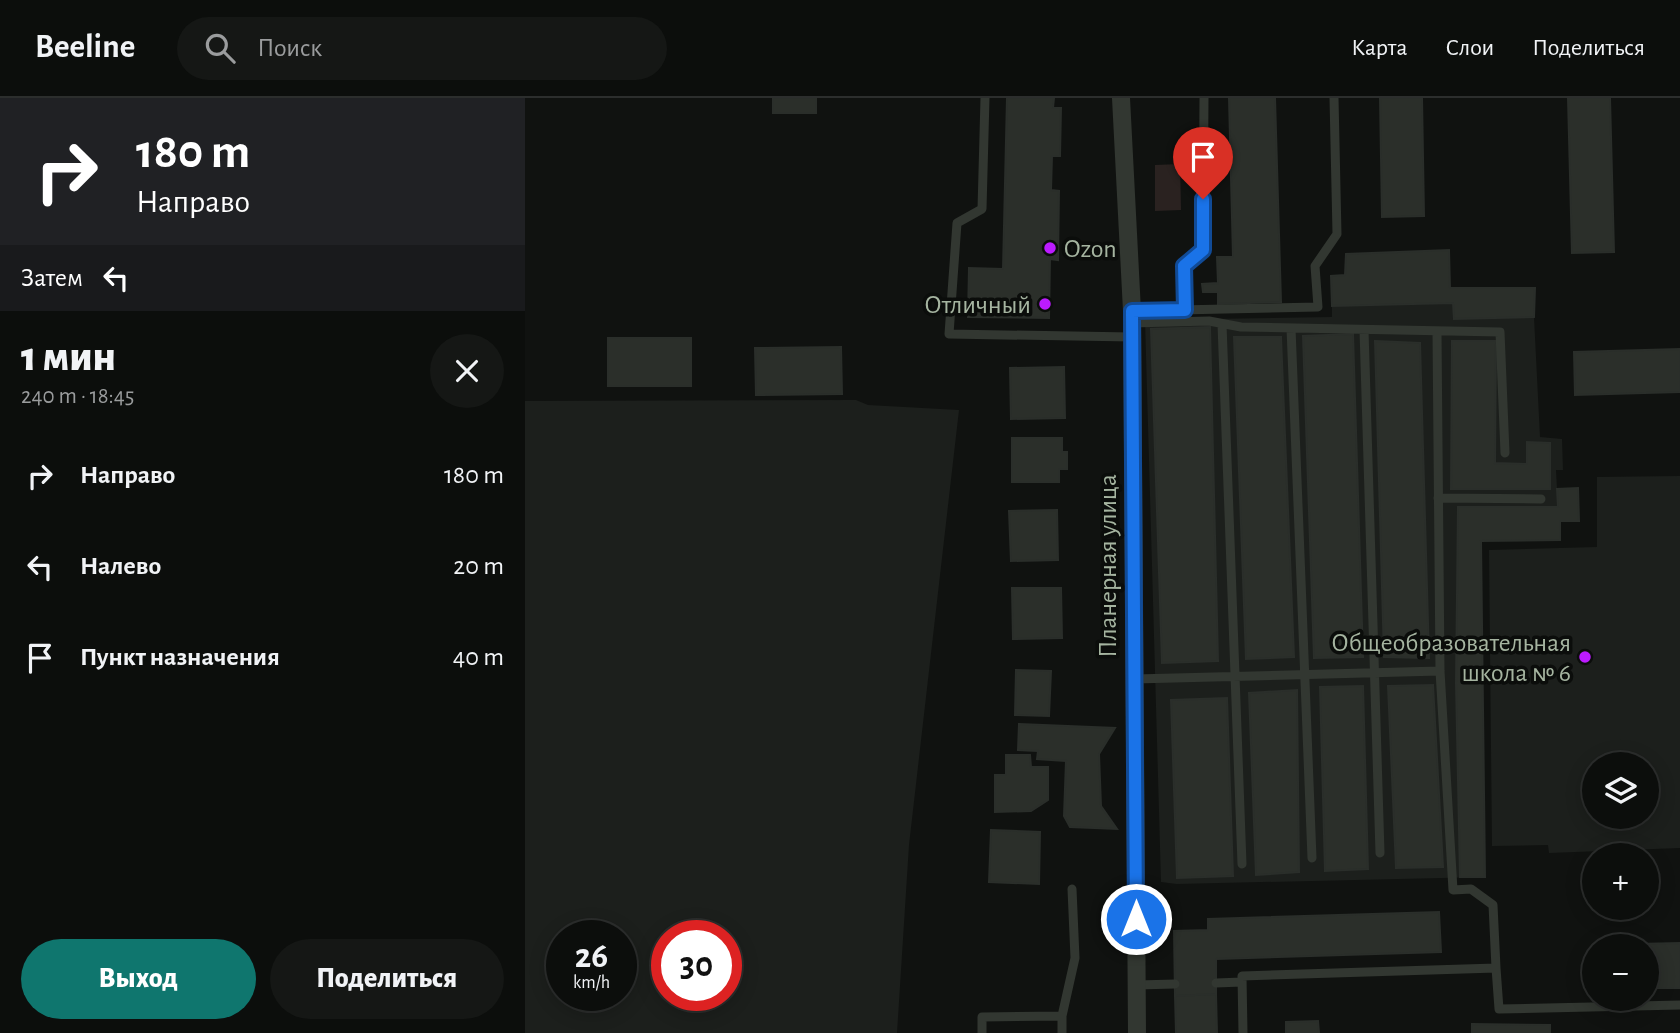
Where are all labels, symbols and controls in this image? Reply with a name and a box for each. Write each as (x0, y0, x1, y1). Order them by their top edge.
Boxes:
search box (177, 17, 667, 80)
icon: search (201, 29, 239, 67)
text: Beeline (35, 31, 135, 64)
text: Поиск (257, 35, 322, 61)
text: Карта (1351, 36, 1407, 60)
text: Слои (1445, 36, 1494, 60)
text: Поделиться (1532, 36, 1645, 60)
icon: right (21, 126, 112, 217)
pin (1173, 127, 1233, 199)
text: 180 m (136, 128, 250, 177)
icon: arrive (1184, 138, 1222, 176)
text: Направо (136, 186, 250, 218)
place label: Ozon (1064, 236, 1117, 262)
marker: Ozon (1042, 240, 1058, 256)
icon: left (97, 259, 135, 297)
text: Затем (21, 265, 83, 291)
place label: Отличный (924, 292, 1031, 318)
marker: Отличный (1037, 296, 1053, 312)
button: close (430, 334, 504, 408)
text: 1 мин (21, 336, 116, 378)
text: 240 m · 18:45 (21, 385, 134, 408)
icon: right (21, 457, 59, 495)
text: Направо (80, 462, 175, 488)
text: 180 m (444, 462, 504, 488)
street label: Планерная улица (1095, 474, 1121, 658)
icon: left (21, 548, 59, 586)
text: Налево (80, 553, 161, 579)
text: 20 m (453, 553, 504, 579)
place label: Общеобразовательная школа № 6 (1331, 630, 1571, 686)
icon: arrive (21, 639, 59, 677)
text: Пункт назначения (80, 644, 280, 670)
text: 40 m (453, 644, 504, 670)
marker: Общеобразовательная школа № 6 (1577, 649, 1593, 665)
map controls (1582, 752, 1659, 1011)
button: layers (1582, 752, 1659, 829)
button: + (1582, 843, 1659, 920)
position arrow (1099, 882, 1173, 956)
speed limit sign: 30 (651, 920, 742, 1011)
button: − (1582, 934, 1659, 1011)
button: Выход (21, 939, 256, 1019)
button: Поделиться (270, 939, 504, 1019)
text: 26 (575, 939, 608, 974)
text: km/h (573, 974, 610, 992)

